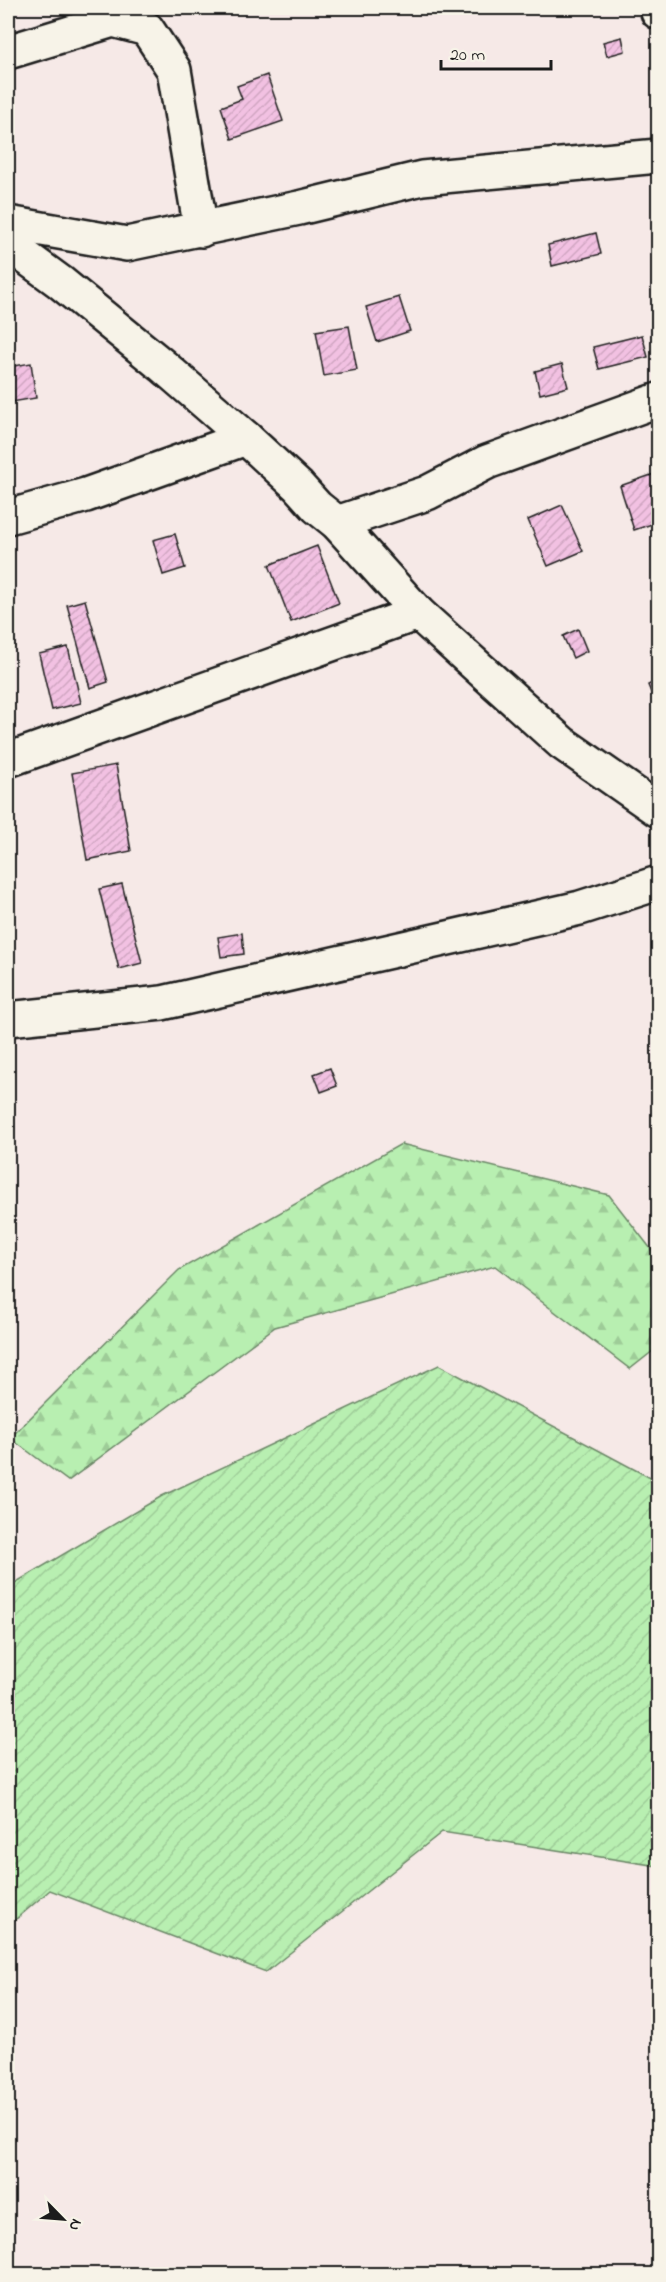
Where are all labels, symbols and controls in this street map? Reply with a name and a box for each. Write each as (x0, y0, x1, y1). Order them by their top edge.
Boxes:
scale bar (441, 33, 550, 71)
text: 20 m (450, 43, 485, 69)
north arrow (33, 2189, 93, 2249)
text: N (62, 2215, 88, 2235)

